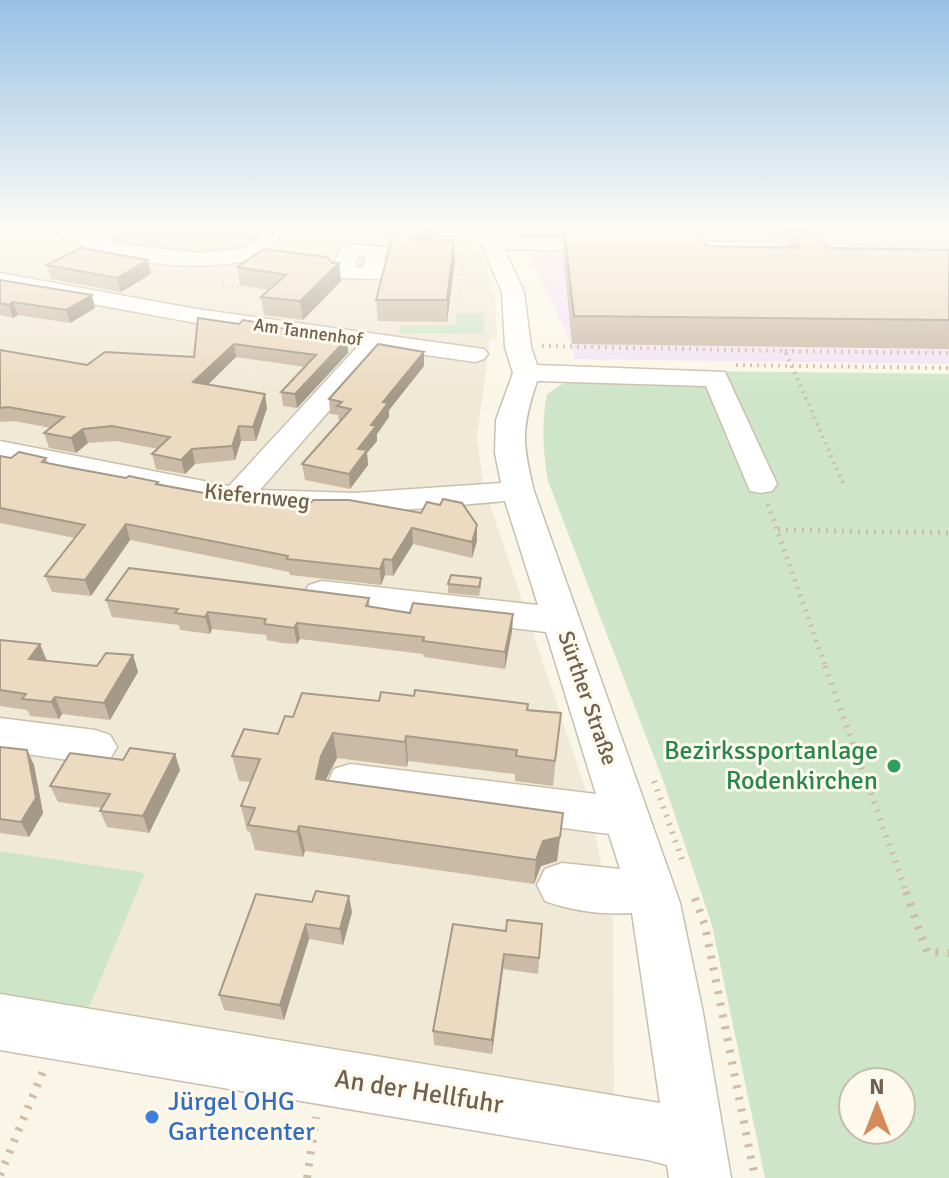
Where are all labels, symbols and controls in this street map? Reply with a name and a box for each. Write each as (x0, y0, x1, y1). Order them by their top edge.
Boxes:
street label: Am Tannenhof (252, 313, 365, 351)
street label: Kiefernweg (203, 477, 311, 515)
street label: Sürther Straße (552, 627, 624, 769)
place label: Bezirkssportanlage Rodenkirchen (664, 735, 878, 797)
marker: Bezirkssportanlage Rodenkirchen (885, 757, 903, 775)
street label: An der Hellfuhr (333, 1063, 506, 1121)
north arrow (837, 1066, 917, 1146)
text: N (869, 1073, 885, 1100)
place label: Jürgel OHG Gartencenter (168, 1086, 315, 1148)
marker: Jürgel OHG Gartencenter (143, 1108, 161, 1126)

